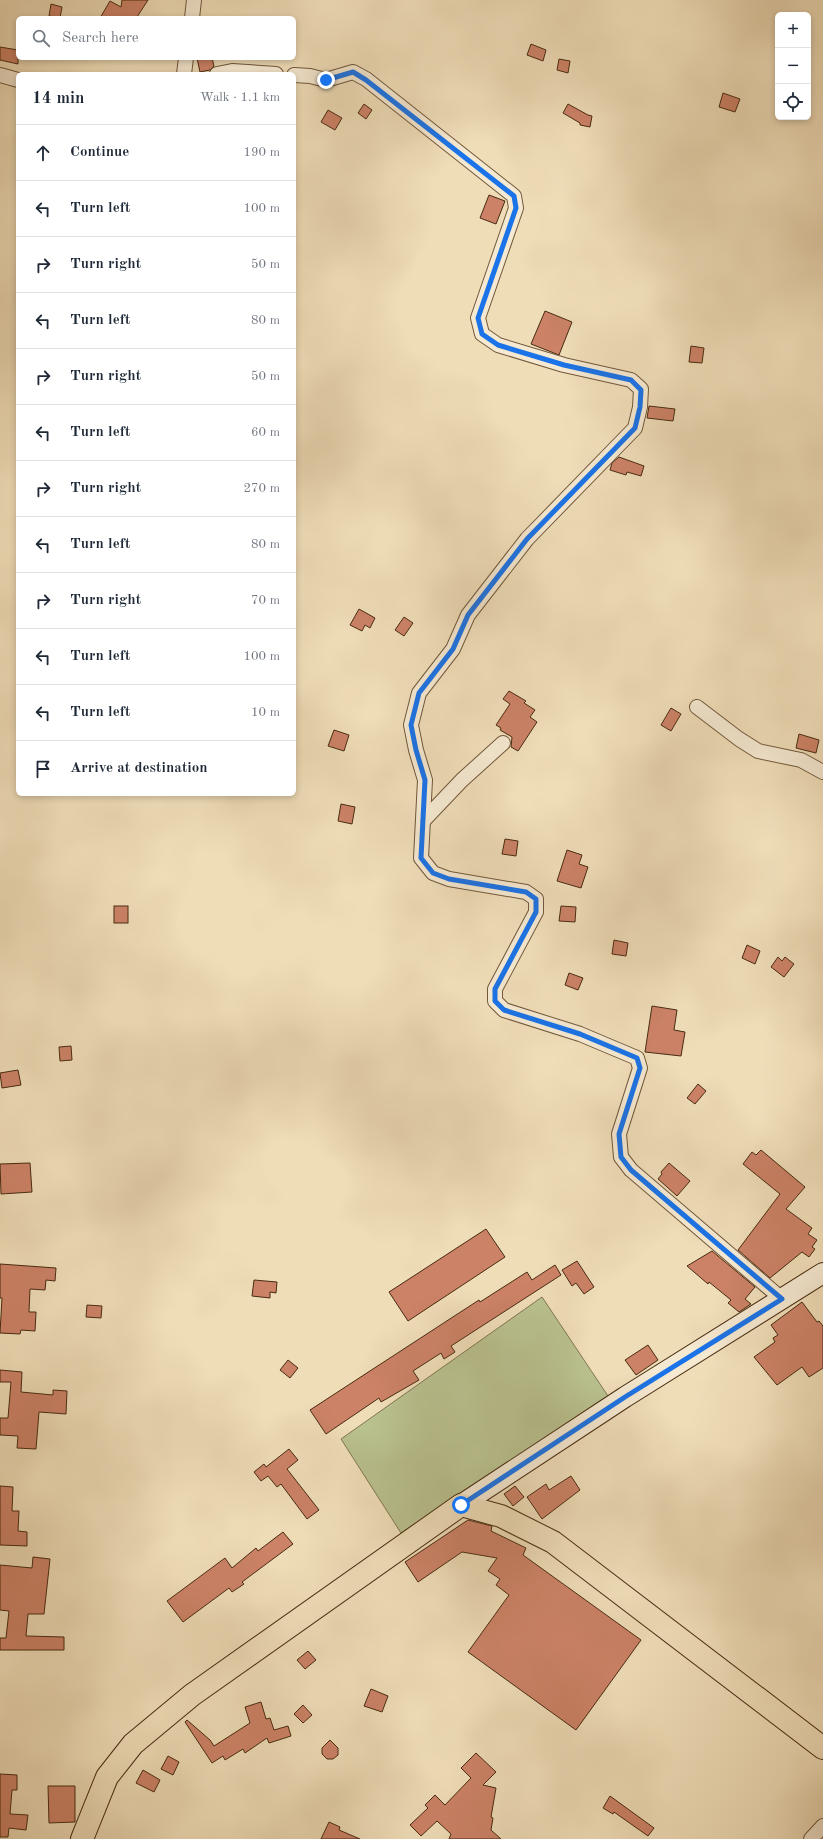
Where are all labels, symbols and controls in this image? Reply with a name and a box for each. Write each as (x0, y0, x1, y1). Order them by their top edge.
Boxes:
map controls (775, 12, 811, 120)
button: + (775, 12, 811, 48)
search box (16, 16, 296, 60)
icon: search (30, 27, 52, 49)
text: Search here (62, 31, 139, 46)
button: − (775, 48, 811, 84)
route end (317, 71, 335, 89)
button: locate (775, 84, 811, 120)
text: 14 min (32, 90, 85, 107)
text: Walk · 1.1 km (200, 91, 280, 104)
icon: ahead (32, 142, 54, 164)
text: Continue (70, 145, 129, 160)
text: 190 m (243, 146, 280, 159)
icon: left (32, 198, 54, 220)
text: Turn left (70, 201, 130, 216)
text: 100 m (243, 202, 280, 215)
icon: right (32, 254, 54, 276)
text: Turn right (70, 257, 141, 272)
text: 50 m (251, 258, 280, 271)
icon: left (32, 310, 54, 332)
text: Turn left (70, 313, 130, 328)
text: 80 m (251, 314, 280, 327)
icon: right (32, 366, 54, 388)
text: Turn right (70, 369, 141, 384)
text: 50 m (251, 370, 280, 383)
icon: left (32, 422, 54, 444)
text: Turn left (70, 425, 130, 440)
text: 60 m (251, 426, 280, 439)
icon: right (32, 478, 54, 500)
text: Turn right (70, 481, 141, 496)
text: 270 m (243, 482, 280, 495)
icon: left (32, 534, 54, 556)
text: Turn left (70, 537, 130, 552)
text: 80 m (251, 538, 280, 551)
icon: right (32, 590, 54, 612)
text: Turn right (70, 593, 141, 608)
text: 70 m (251, 594, 280, 607)
icon: left (32, 646, 54, 668)
text: Turn left (70, 649, 130, 664)
text: 100 m (243, 650, 280, 663)
icon: left (32, 702, 54, 724)
text: Turn left (70, 705, 130, 720)
text: 10 m (251, 706, 280, 719)
icon: arrive (32, 758, 54, 780)
text: Arrive at destination (70, 761, 208, 776)
route start (452, 1496, 470, 1514)

